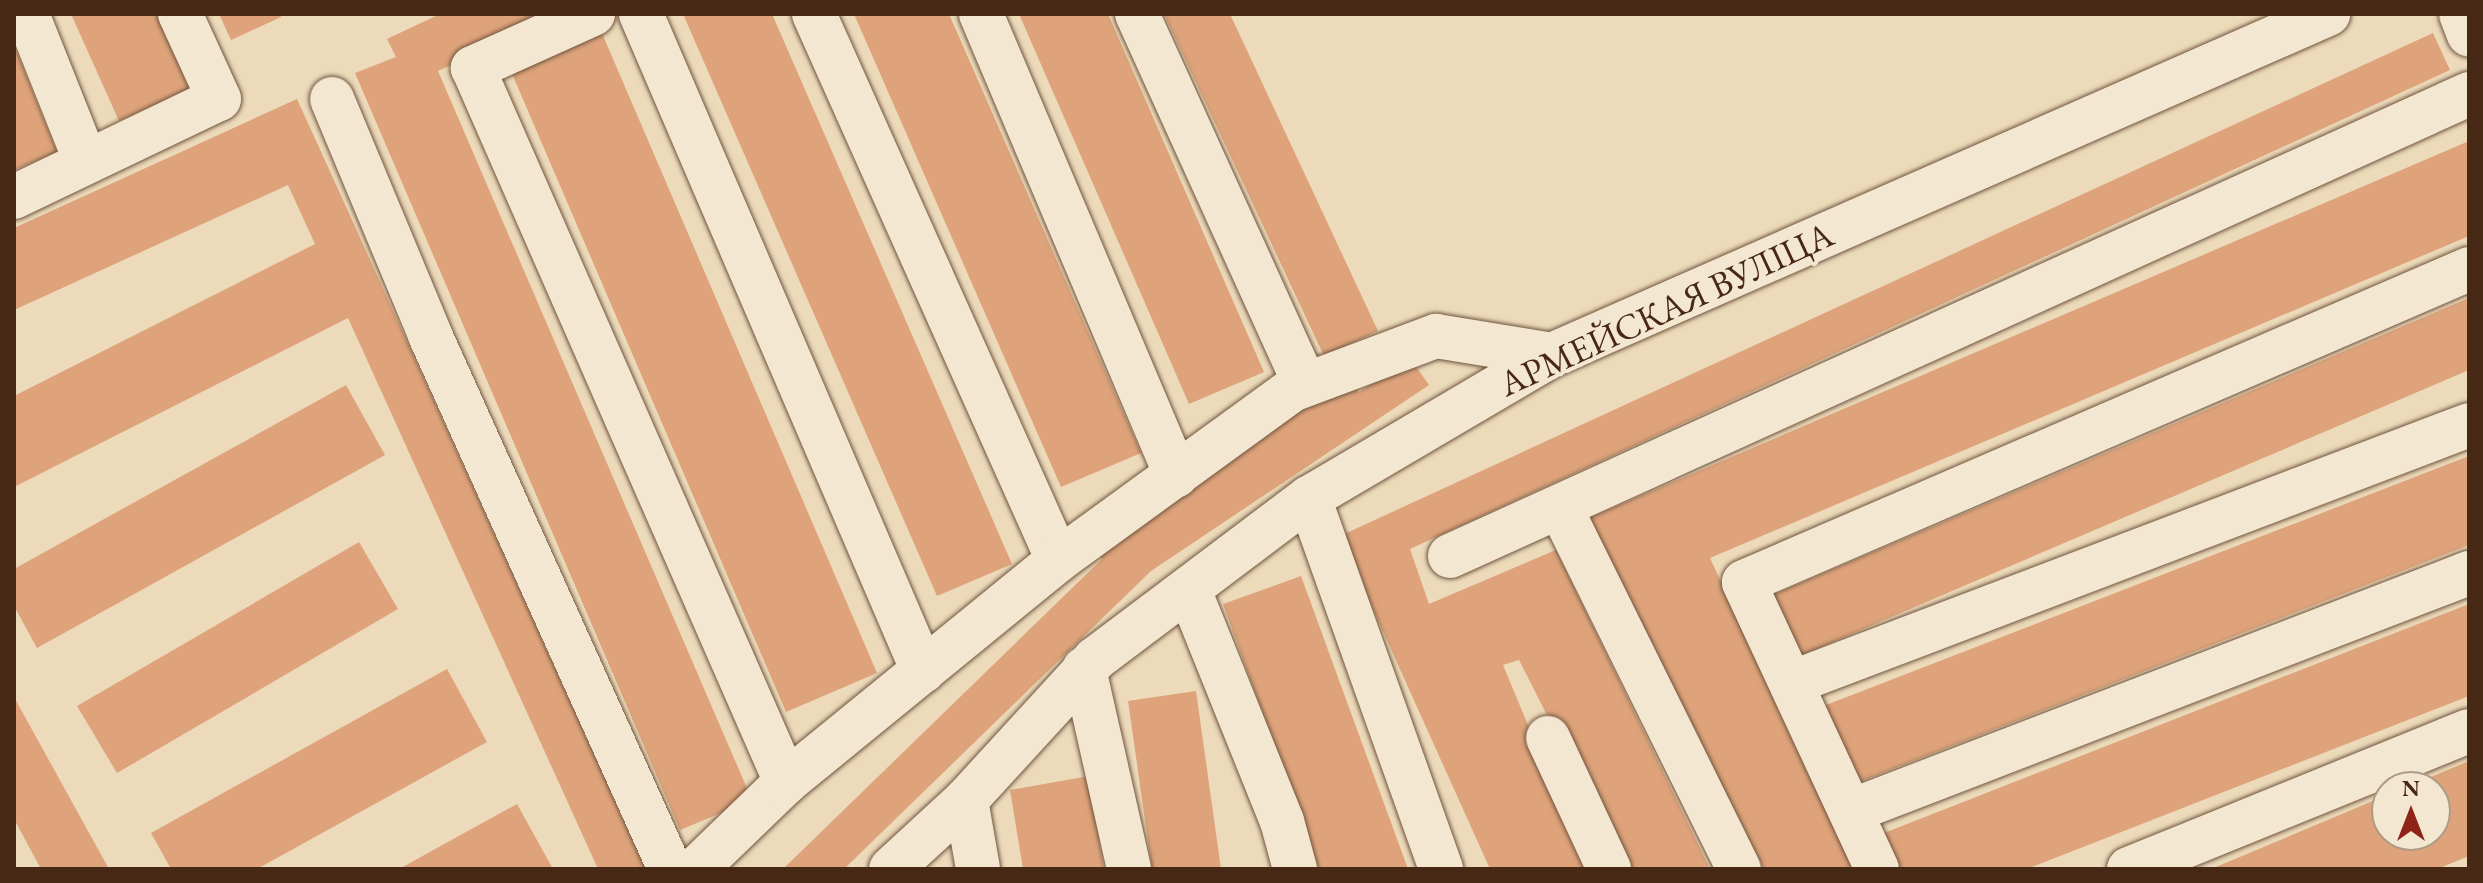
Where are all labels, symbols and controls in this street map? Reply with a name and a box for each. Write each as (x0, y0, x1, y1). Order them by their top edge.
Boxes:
street label: АРМЕЙСКАЯ ВУЛІЦА (1492, 213, 1840, 405)
north arrow (2371, 771, 2451, 851)
text: N (2402, 774, 2420, 803)

